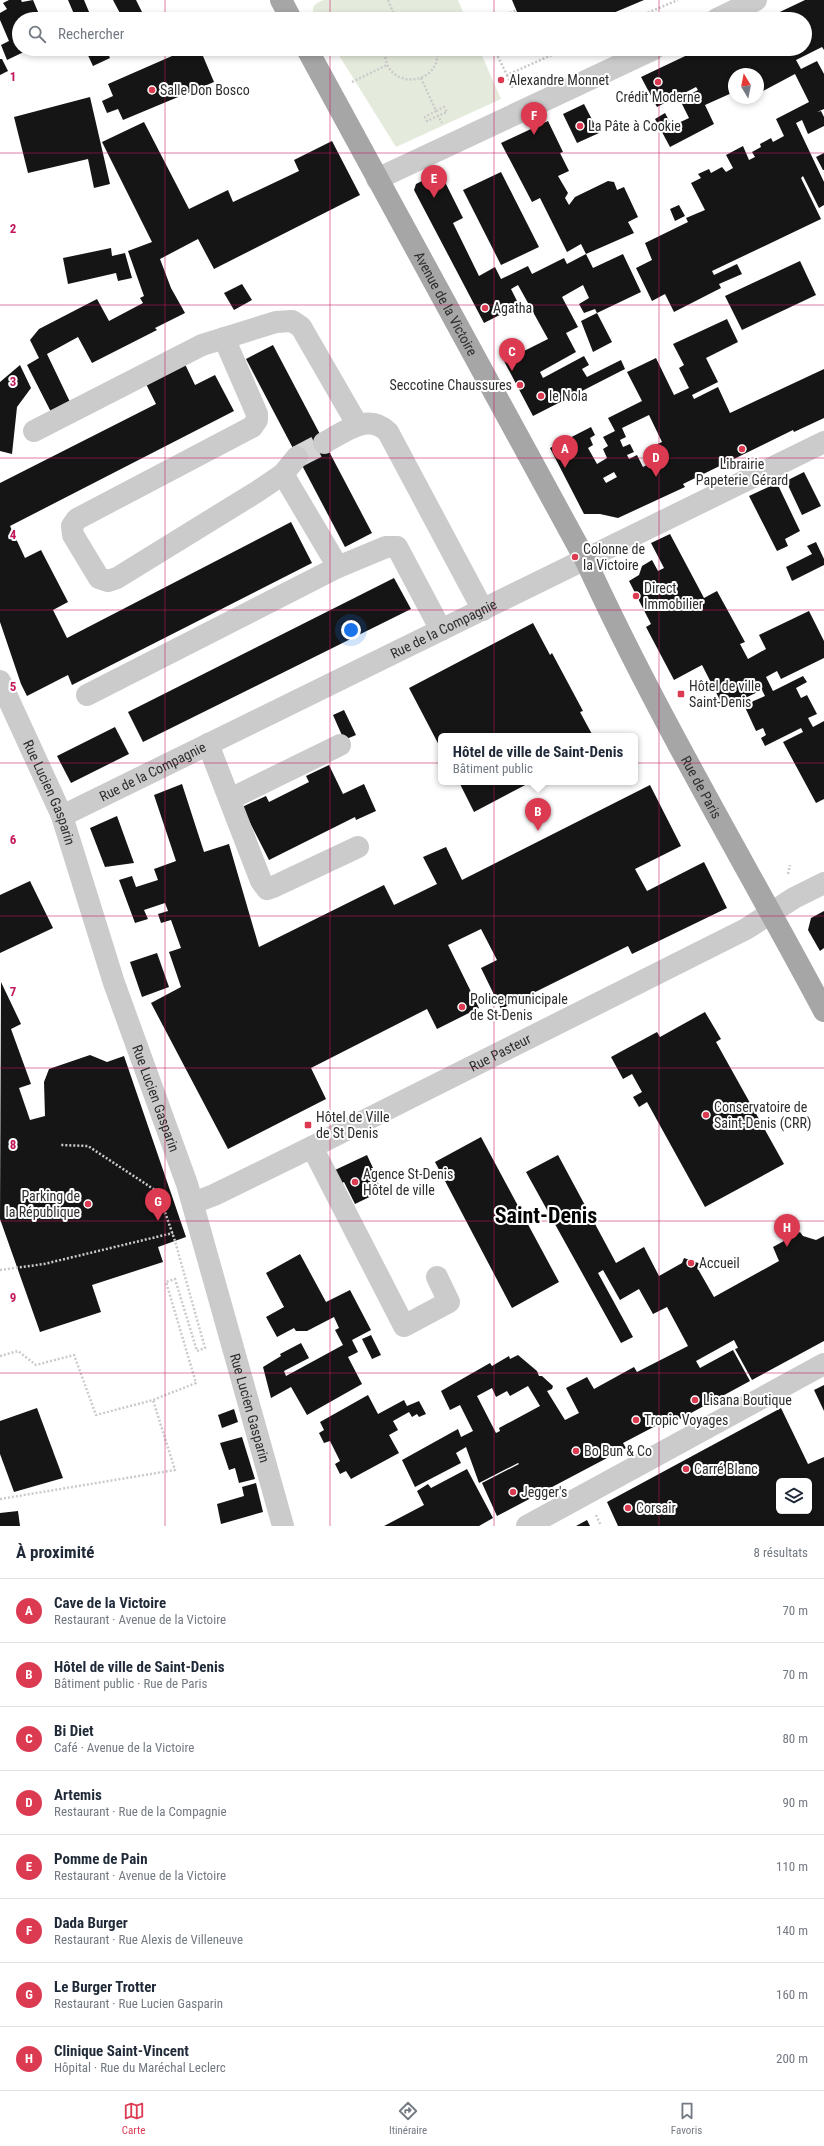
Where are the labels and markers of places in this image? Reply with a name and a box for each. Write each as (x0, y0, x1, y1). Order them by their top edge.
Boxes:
place label: Alexandre Monnet (509, 72, 609, 88)
marker: Alexandre Monnet (496, 75, 506, 85)
marker: Crédit Moderne (653, 77, 663, 87)
place label: Salle Don Bosco (160, 82, 250, 98)
marker: Salle Don Bosco (147, 85, 157, 95)
place label: Crédit Moderne (616, 89, 701, 105)
pin: F (521, 102, 547, 135)
place label: La Pâte à Cookie (588, 118, 681, 134)
marker: La Pâte à Cookie (575, 121, 585, 131)
pin: E (421, 165, 447, 198)
place label: Agatha (493, 300, 532, 316)
marker: Agatha (480, 303, 490, 313)
pin: C (499, 338, 525, 371)
place label: Seccotine Chaussures (390, 377, 512, 393)
marker: Seccotine Chaussures (515, 380, 525, 390)
place label: le Nola (549, 388, 588, 404)
marker: le Nola (536, 391, 546, 401)
pin: A (552, 435, 578, 468)
pin: D (643, 444, 669, 477)
marker: Librairie Papeterie Gérard (737, 444, 747, 454)
place label: Librairie Papeterie Gérard (696, 456, 788, 488)
place label: Colonne de la Victoire (583, 541, 645, 573)
marker: Colonne de la Victoire (570, 552, 580, 562)
place label: Direct Immobilier (644, 580, 703, 612)
marker: Direct Immobilier (631, 591, 641, 601)
place label: Hôtel de ville Saint-Denis (689, 678, 761, 710)
marker: Hôtel de ville Saint-Denis (676, 689, 686, 699)
pin: B (525, 798, 551, 831)
place label: Police municipale de St-Denis (470, 991, 568, 1023)
marker: Police municipale de St-Denis (457, 1002, 467, 1012)
place label: Conservatoire de Saint-Denis (CRR) (714, 1099, 811, 1132)
place label: Hôtel de Ville de St Denis (316, 1109, 390, 1141)
marker: Conservatoire de Saint-Denis (CRR) (701, 1110, 711, 1120)
marker: Hôtel de Ville de St Denis (303, 1120, 313, 1130)
place label: Agence St-Denis Hôtel de ville (363, 1166, 453, 1198)
marker: Agence St-Denis Hôtel de ville (350, 1177, 360, 1187)
place label: Parking de la République (6, 1188, 80, 1220)
pin: G (145, 1188, 171, 1221)
marker: Parking de la République (83, 1199, 93, 1209)
pin: H (774, 1214, 800, 1247)
place label: Accueil (699, 1255, 740, 1271)
marker: Accueil (686, 1258, 696, 1268)
place label: Lisana Boutique (703, 1392, 792, 1408)
marker: Lisana Boutique (690, 1395, 700, 1405)
place label: Tropic Voyages (644, 1412, 728, 1428)
marker: Tropic Voyages (631, 1415, 641, 1425)
place label: Bo Bun & Co (584, 1443, 652, 1459)
marker: Bo Bun & Co (571, 1446, 581, 1456)
place label: Carré Blanc (694, 1461, 758, 1477)
marker: Carré Blanc (681, 1464, 691, 1474)
place label: Jegger's (521, 1484, 567, 1500)
marker: Jegger's (508, 1487, 518, 1497)
place label: Corsair (636, 1500, 676, 1516)
marker: Corsair (623, 1503, 633, 1513)

